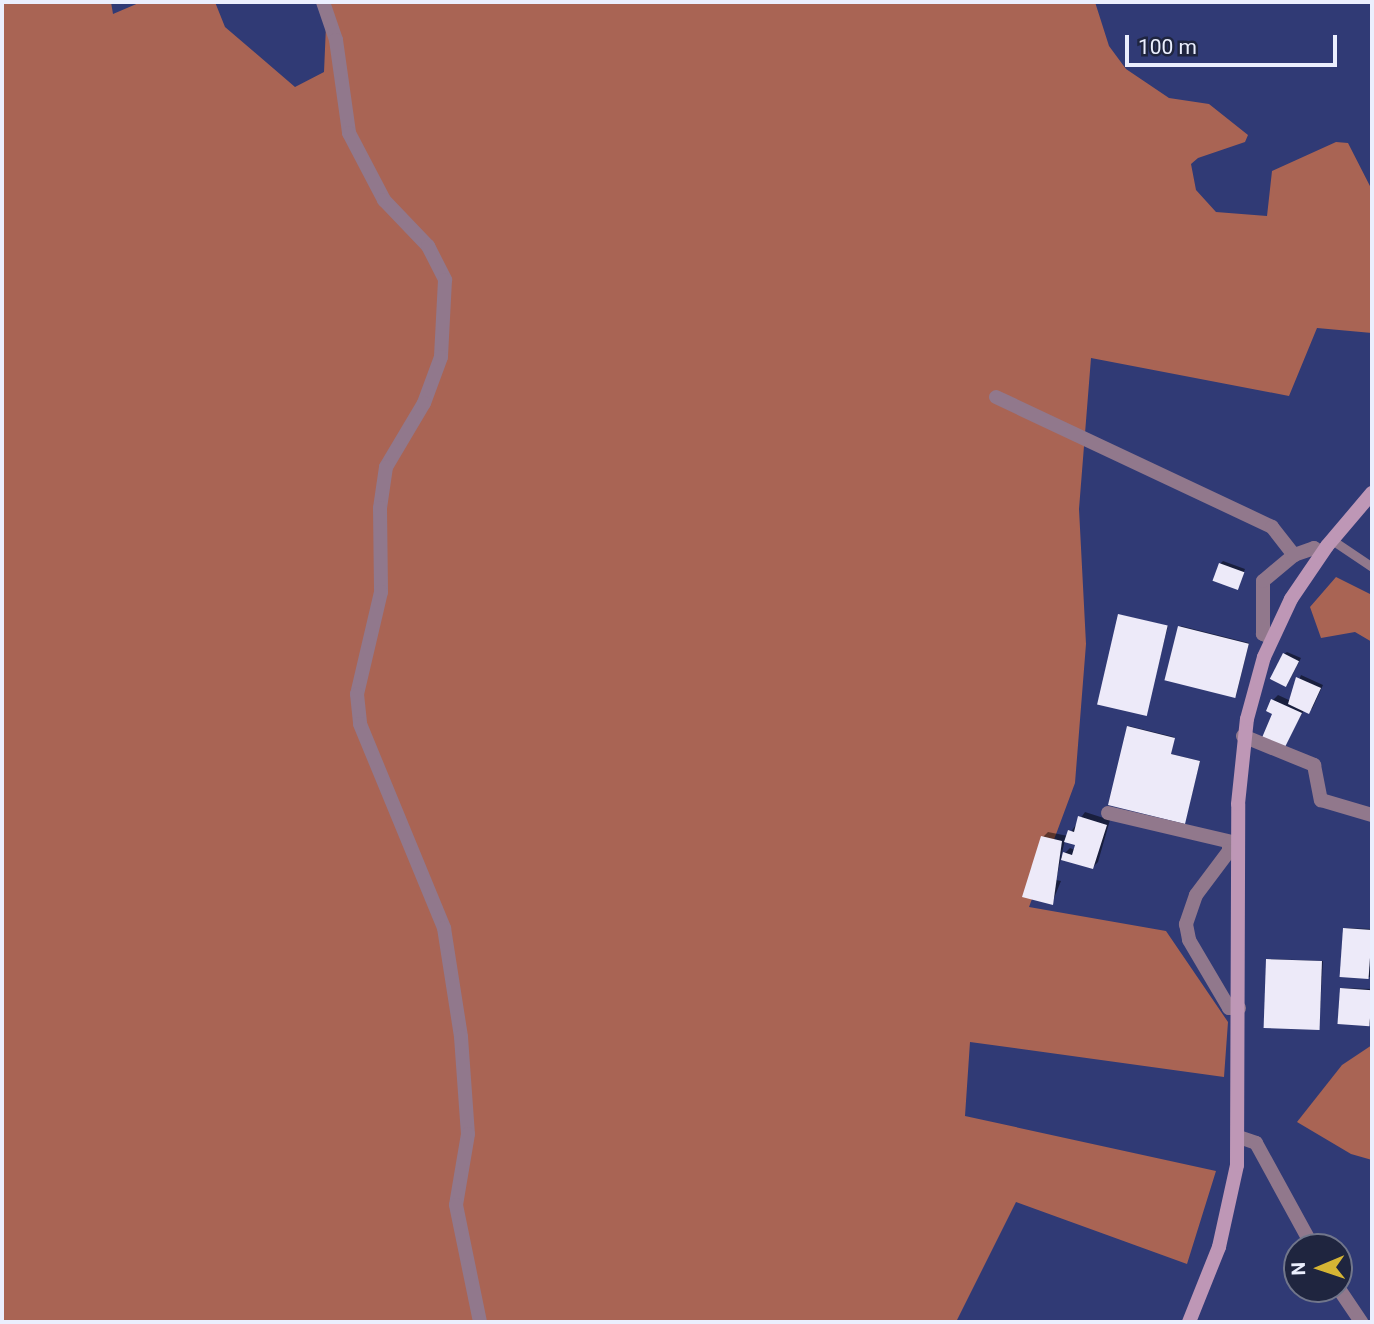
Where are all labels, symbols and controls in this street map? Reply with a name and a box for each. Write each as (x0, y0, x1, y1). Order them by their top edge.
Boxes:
scale bar (1129, 21, 1341, 65)
text: 100 m (1138, 35, 1197, 59)
north arrow (1283, 1233, 1353, 1303)
text: N (1287, 1262, 1310, 1276)

